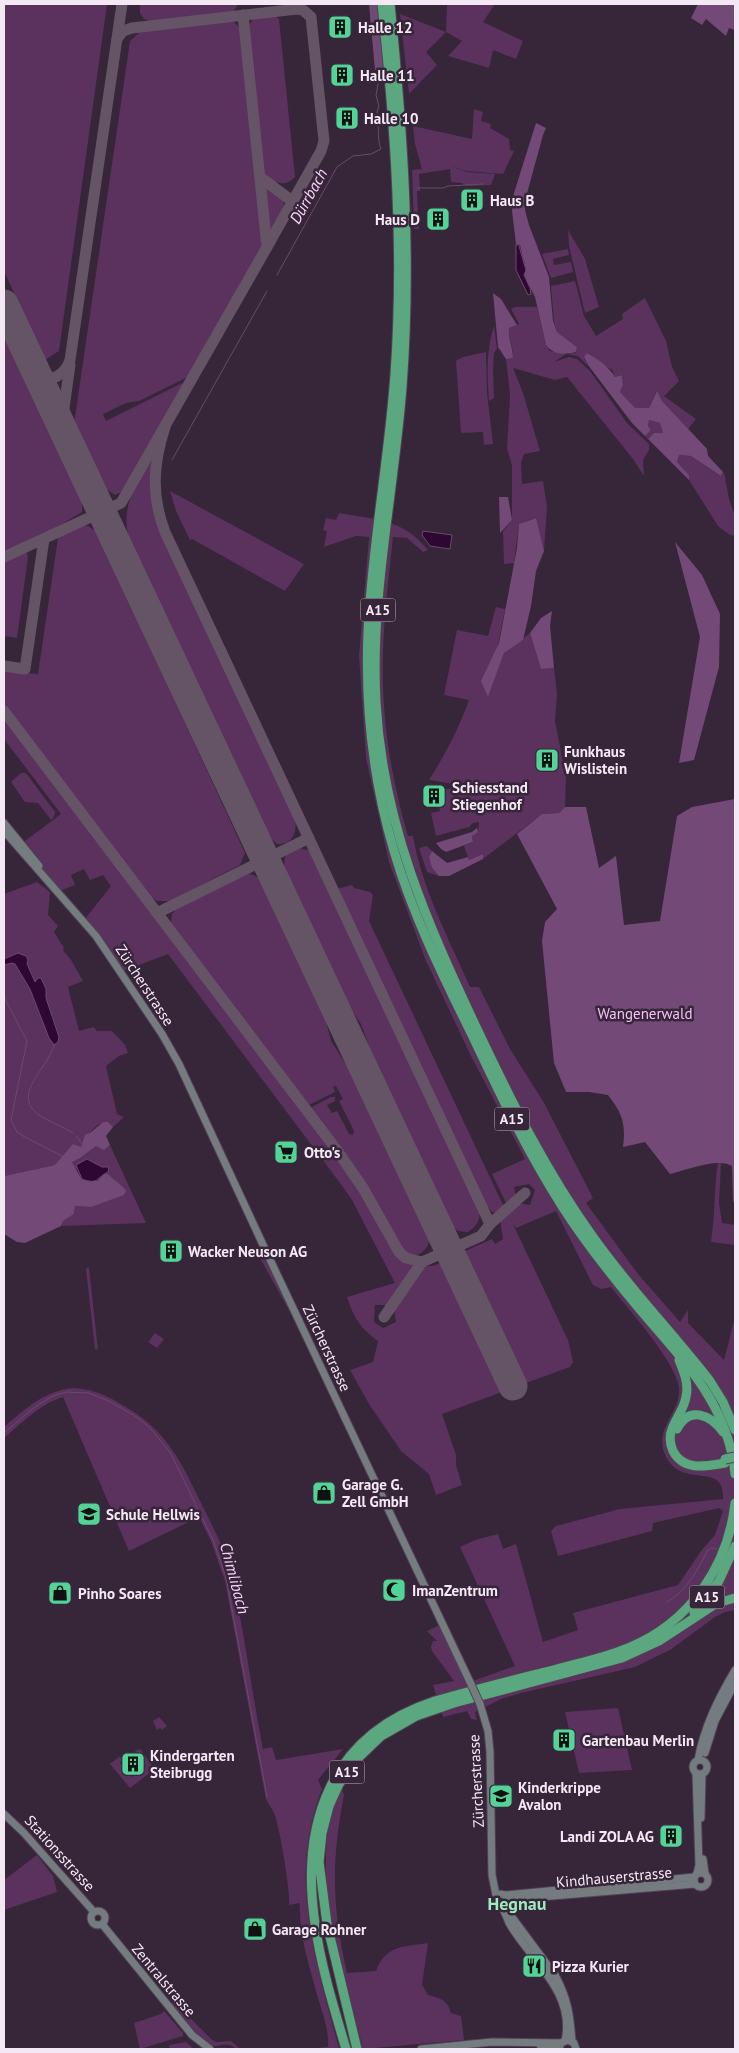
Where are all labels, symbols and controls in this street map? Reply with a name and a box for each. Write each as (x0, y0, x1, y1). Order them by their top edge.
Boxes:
building icon: Halle 12 (327, 14, 353, 40)
place label: Halle 12 (358, 18, 412, 37)
building icon: Halle 11 (329, 62, 355, 88)
place label: Halle 11 (360, 66, 414, 85)
building icon: Halle 10 (334, 105, 360, 131)
place label: Halle 10 (364, 109, 418, 128)
water label: Dürrbach (285, 165, 331, 227)
building icon: Haus B (459, 187, 485, 213)
place label: Haus B (490, 191, 534, 210)
building icon: Haus D (425, 206, 451, 232)
place label: Haus D (375, 210, 420, 229)
road number: A15 (360, 598, 396, 622)
place label: Funkhaus Wislistein (564, 742, 627, 778)
building icon: Funkhaus Wislistein (534, 747, 560, 773)
place label: Schiesstand Stiegenhof (452, 778, 528, 814)
building icon: Schiesstand Stiegenhof (421, 783, 447, 809)
street label: Zürcherstrasse (112, 941, 178, 1029)
park label: Wangenerwald (598, 1004, 692, 1023)
road number: A15 (494, 1108, 530, 1130)
supermarket icon: Otto's (273, 1139, 299, 1165)
place label: Otto's (304, 1143, 340, 1162)
building icon: Wacker Neuson AG (158, 1238, 184, 1264)
place label: Wacker Neuson AG (188, 1242, 307, 1261)
street label: Zürcherstrasse (299, 1302, 355, 1394)
place label: Garage G. Zell GmbH (342, 1475, 409, 1511)
shop icon: Garage G. Zell GmbH (311, 1480, 337, 1506)
school or university icon: Schule Hellwis (76, 1501, 102, 1527)
place label: Schule Hellwis (106, 1505, 200, 1524)
water label: Chimlibach (216, 1540, 254, 1616)
mosque icon: ImanZentrum (381, 1577, 407, 1603)
shop icon: Pinho Soares (47, 1580, 73, 1606)
place label: ImanZentrum (412, 1581, 498, 1600)
place label: Pinho Soares (78, 1584, 161, 1603)
road number: A15 (690, 1585, 724, 1608)
building icon: Gartenbau Merlin (551, 1727, 577, 1753)
place label: Gartenbau Merlin (582, 1731, 694, 1750)
street label: Zürcherstrasse (464, 1734, 488, 1828)
place label: Kindergarten Steibrugg (150, 1746, 235, 1782)
building icon: Kindergarten Steibrugg (120, 1751, 146, 1777)
road number: A15 (330, 1760, 364, 1784)
place label: Kinderkrippe Avalon (518, 1778, 601, 1814)
school or university icon: Kinderkrippe Avalon (488, 1783, 514, 1809)
street label: Stationsstrasse (21, 1811, 99, 1895)
building icon: Landi ZOLA AG (658, 1823, 684, 1849)
place label: Landi ZOLA AG (560, 1827, 654, 1846)
street label: Kindhauserstrasse (555, 1862, 673, 1892)
district label: Hegnau (488, 1892, 546, 1915)
shop icon: Garage Rohner (242, 1916, 268, 1942)
place label: Garage Rohner (272, 1920, 367, 1939)
street label: Zentralstrasse (128, 1940, 200, 2020)
restaurant icon: Pizza Kurier (521, 1953, 547, 1979)
place label: Pizza Kurier (552, 1957, 630, 1976)

